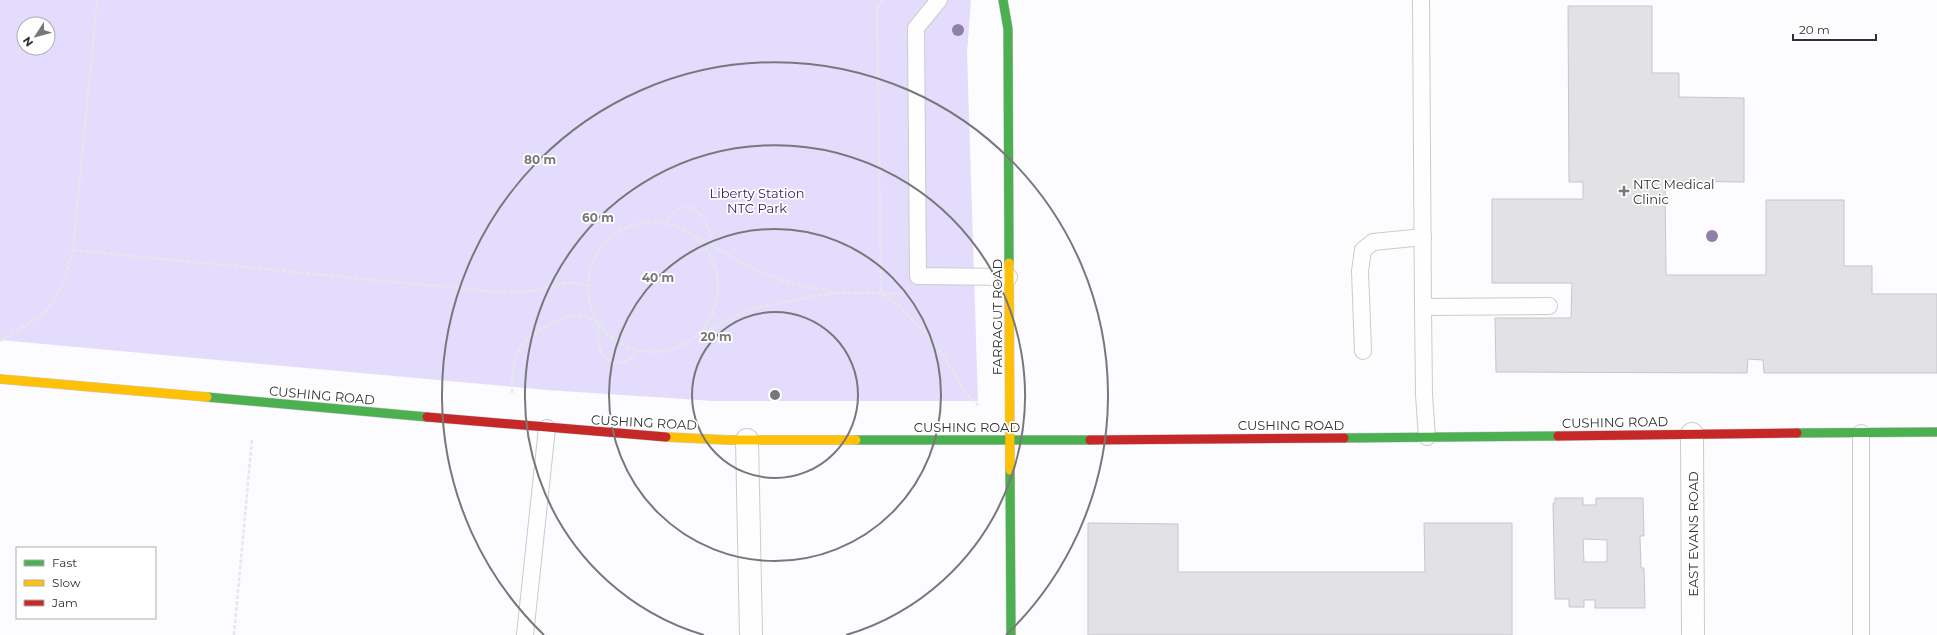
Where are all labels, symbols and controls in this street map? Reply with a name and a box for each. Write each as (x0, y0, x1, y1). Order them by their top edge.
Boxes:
north arrow (16, 16, 56, 56)
scale bar (1793, 16, 1876, 42)
text: 20 m (1799, 22, 1830, 37)
text: N (20, 34, 36, 50)
text: 80 m (524, 152, 556, 167)
place label: NTC Medical Clinic (1633, 176, 1715, 207)
park label: Liberty Station NTC Park (710, 185, 804, 216)
marker: NTC Medical Clinic (1618, 185, 1630, 197)
text: 60 m (582, 210, 614, 225)
street label: FARRAGUT ROAD (989, 259, 1005, 375)
text: 40 m (642, 270, 674, 285)
text: 20 m (700, 329, 732, 344)
street label: CUSHING ROAD (268, 382, 376, 408)
centre of rings (768, 388, 782, 402)
street label: CUSHING ROAD (591, 411, 698, 433)
street label: CUSHING ROAD (1562, 413, 1669, 431)
street label: CUSHING ROAD (1238, 417, 1344, 433)
street label: CUSHING ROAD (914, 419, 1020, 435)
street label: EAST EVANS ROAD (1685, 471, 1701, 597)
legend (16, 547, 156, 619)
text: Fast (52, 555, 77, 570)
text: Slow (52, 575, 81, 590)
text: Jam (51, 595, 78, 610)

